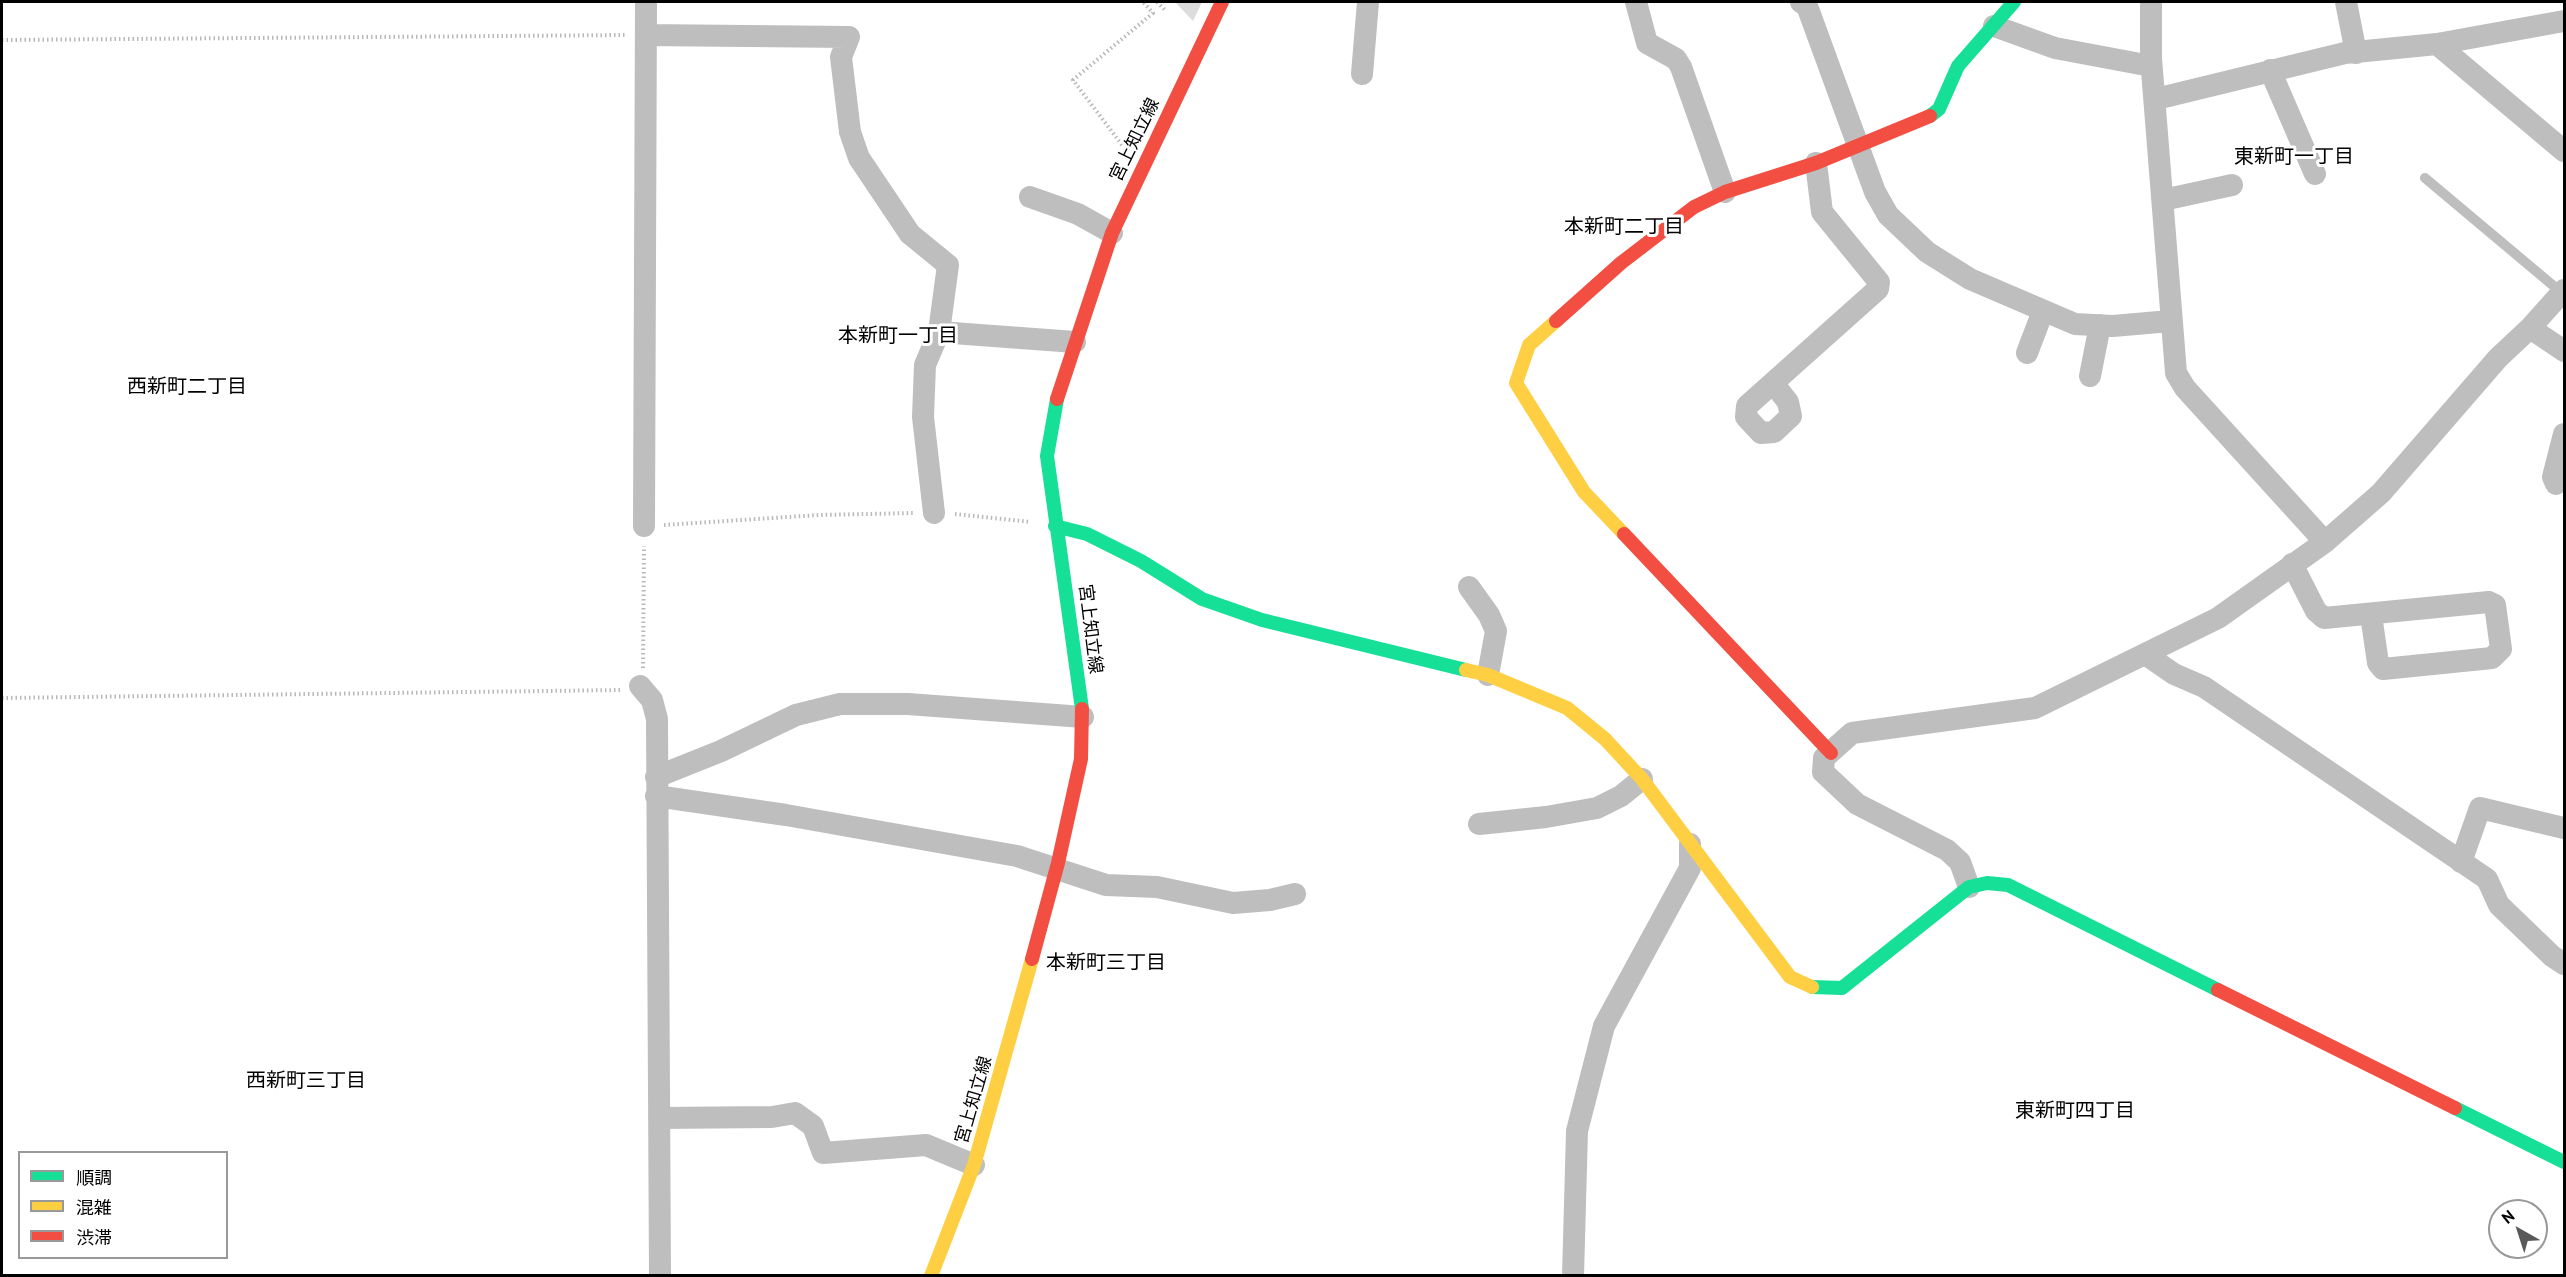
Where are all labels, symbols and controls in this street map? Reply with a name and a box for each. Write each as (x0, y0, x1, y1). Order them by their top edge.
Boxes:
street label: 宮上知立線 (1106, 95, 1164, 185)
district label: 東新町一丁目 (2234, 145, 2354, 169)
district label: 本新町二丁目 (1564, 215, 1684, 239)
district label: 本新町一丁目 (838, 324, 958, 348)
district label: 西新町二丁目 (127, 375, 247, 399)
street label: 宮上知立線 (1074, 583, 1106, 675)
district label: 本新町三丁目 (1046, 951, 1166, 975)
street label: 宮上知立線 (951, 1054, 997, 1146)
district label: 西新町三丁目 (246, 1069, 366, 1093)
district label: 東新町四丁目 (2015, 1099, 2135, 1123)
legend (18, 1151, 228, 1259)
text: 順調 (76, 1166, 112, 1189)
text: 混雑 (76, 1196, 112, 1219)
north arrow (2488, 1199, 2548, 1259)
text: N (2498, 1205, 2518, 1228)
text: 渋滞 (76, 1226, 112, 1249)

